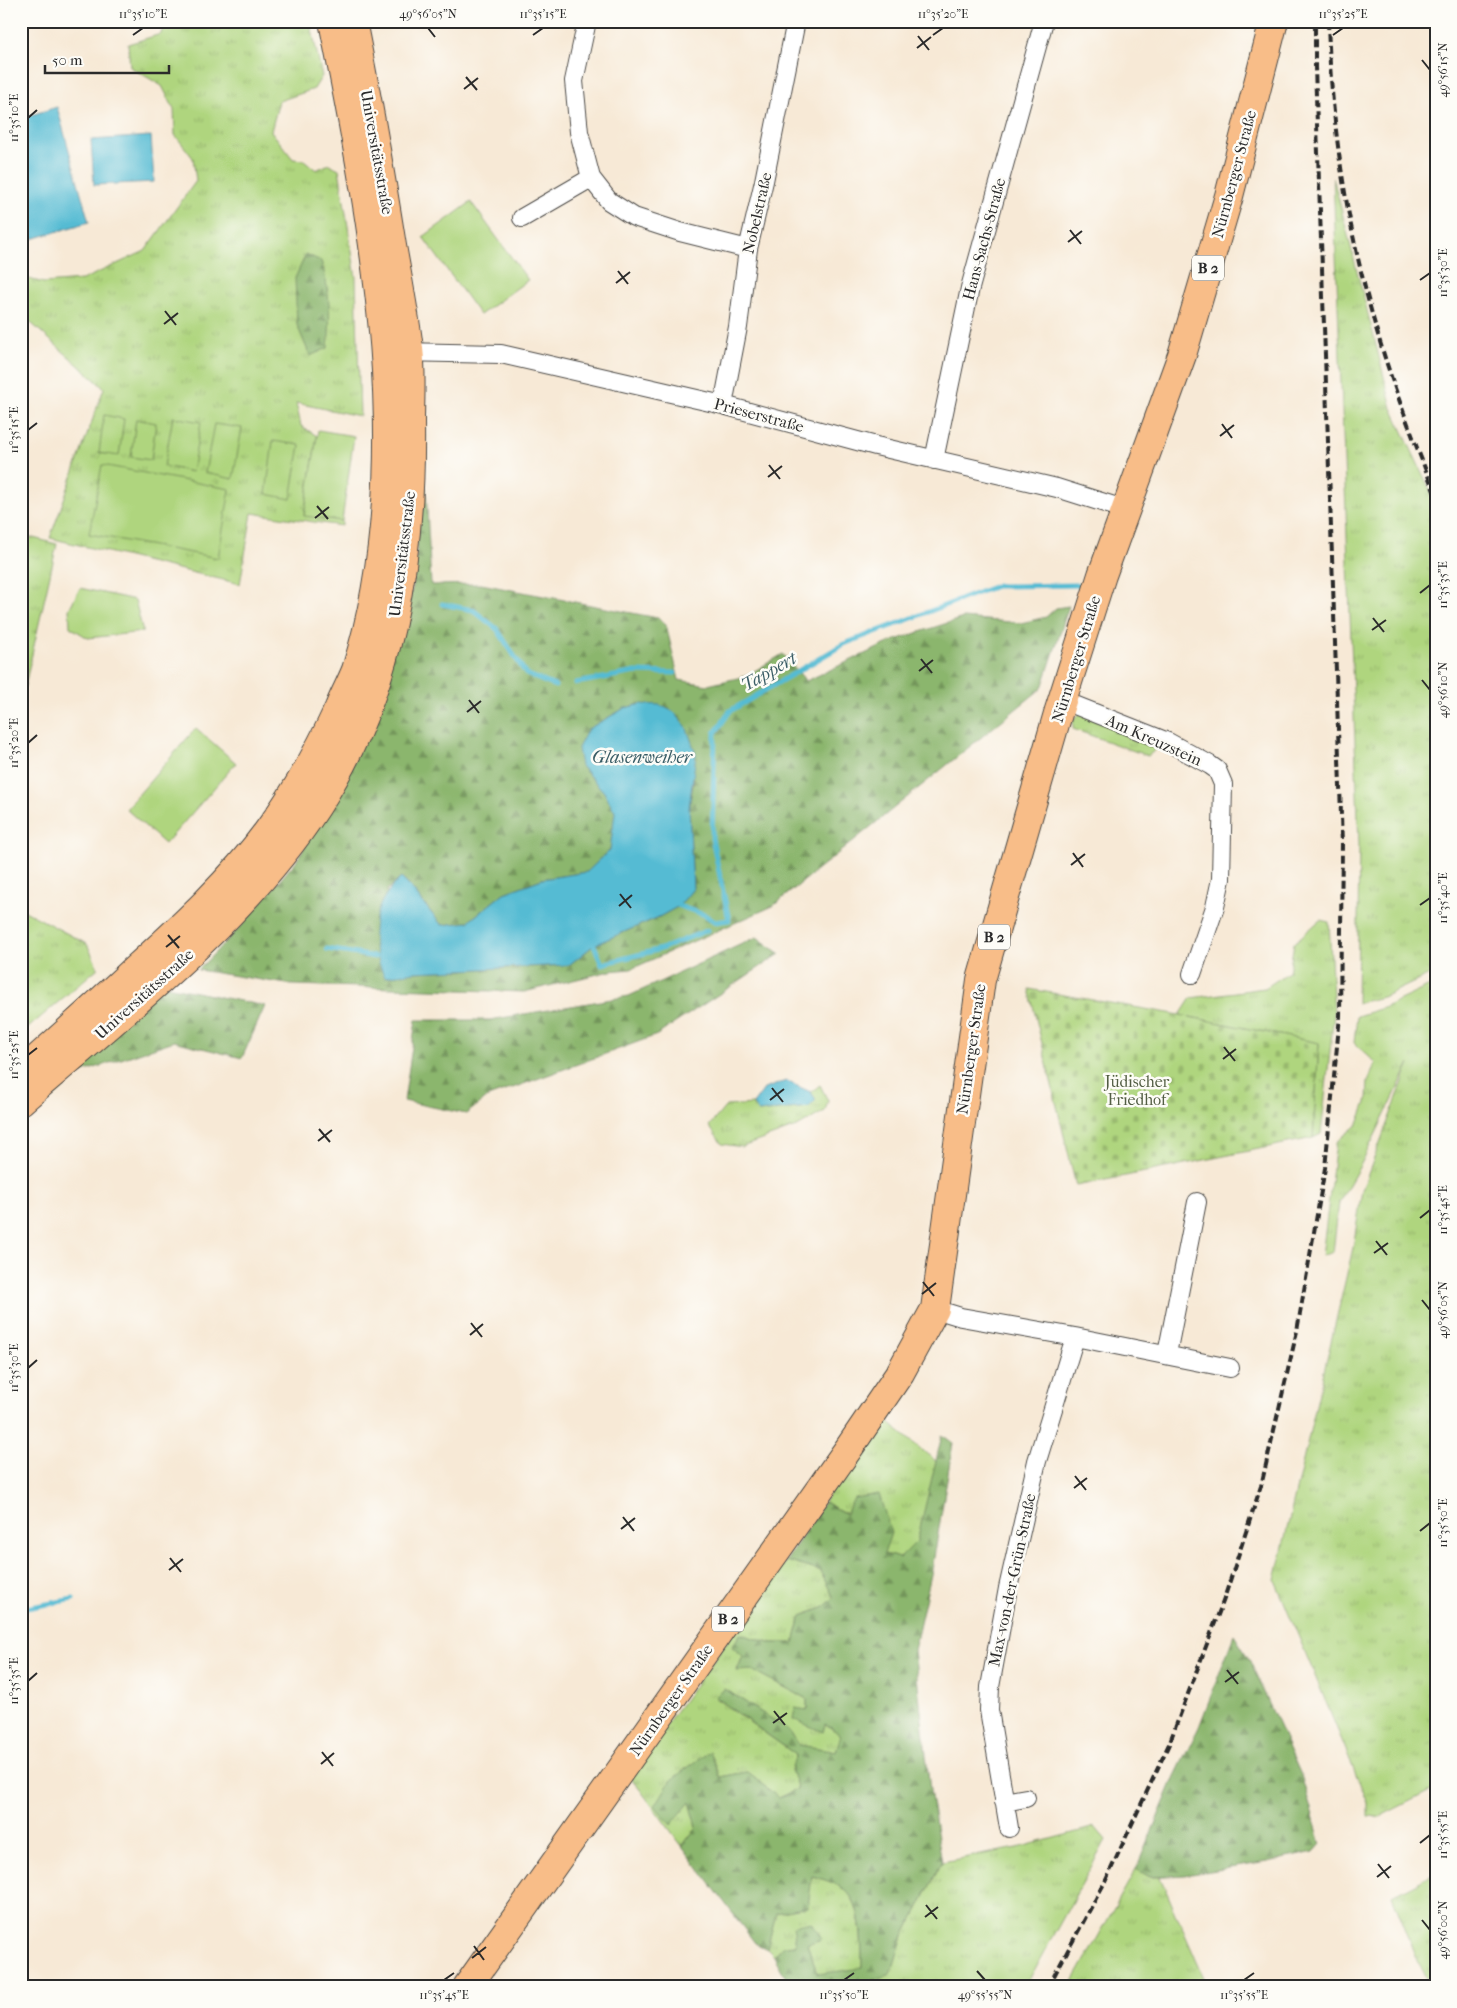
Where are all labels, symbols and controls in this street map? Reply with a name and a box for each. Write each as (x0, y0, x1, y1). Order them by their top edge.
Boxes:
text: 11°35'10"E (119, 7, 167, 21)
text: 49°56'05"N (399, 7, 457, 21)
text: 11°35'15"E (519, 7, 567, 21)
text: 11°35'20"E (918, 7, 968, 21)
text: 11°35'25"E (1319, 7, 1367, 21)
scale bar (45, 42, 169, 74)
text: 49°56'15"N (1436, 42, 1450, 98)
text: 50 m (52, 51, 83, 69)
street label: Universitätsstraße (357, 88, 397, 216)
text: 11°35'10"E (7, 94, 21, 142)
street label: Nürnberger Straße (1208, 108, 1260, 240)
street label: Nobelstraße (738, 170, 776, 256)
street label: Hans-Sachs-Straße (959, 176, 1009, 302)
text: 11°35'30"E (1436, 248, 1450, 298)
road number: B 2 (1192, 256, 1224, 280)
street label: Prieserstraße (712, 394, 806, 436)
text: 11°35'15"E (7, 406, 21, 454)
street label: Universitätsstraße (385, 490, 419, 618)
text: 11°35'35"E (1436, 561, 1450, 609)
street label: Nürnberger Straße (1048, 593, 1104, 725)
water label: Tappert (738, 647, 802, 696)
text: 49°56'10"N (1436, 662, 1450, 718)
street label: Am Kreuzstein (1102, 710, 1206, 770)
text: 11°35'20"E (7, 718, 21, 768)
water label: Glasenweiher (592, 747, 694, 768)
text: 11°35'40"E (1436, 872, 1450, 924)
road number: B 2 (978, 924, 1010, 950)
street label: Universitätsstraße (91, 945, 197, 1043)
street label: Nürnberger Straße (952, 982, 990, 1115)
text: 11°35'25"E (7, 1031, 21, 1079)
park label: Jüdischer Friedhof (1103, 1072, 1170, 1109)
text: 11°35'45"E (1436, 1185, 1450, 1235)
text: 49°56'05"N (1436, 1281, 1450, 1339)
text: 11°35'30"E (7, 1343, 21, 1393)
street label: Max-von-der-Grün-Straße (984, 1491, 1040, 1668)
text: 11°35'50"E (1436, 1498, 1450, 1548)
road number: B 2 (712, 1606, 744, 1632)
street label: Nürnberger Straße (626, 1641, 717, 1759)
text: 11°35'35"E (7, 1657, 21, 1705)
text: 11°35'55"E (1436, 1811, 1450, 1859)
text: 49°56'00"N (1436, 1900, 1450, 1960)
text: 11°35'45"E (419, 1988, 469, 2002)
text: 11°35'50"E (819, 1988, 869, 2002)
text: 49°55'55"N (958, 1988, 1012, 2002)
text: 11°35'55"E (1220, 1988, 1268, 2002)

